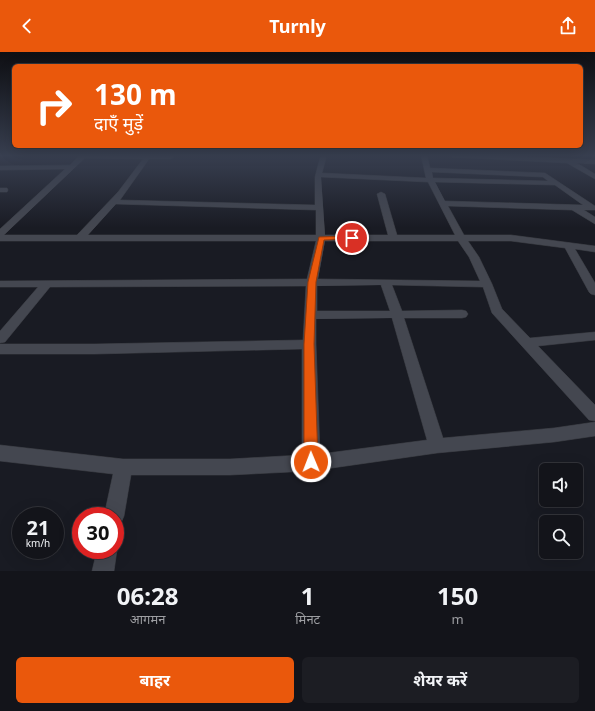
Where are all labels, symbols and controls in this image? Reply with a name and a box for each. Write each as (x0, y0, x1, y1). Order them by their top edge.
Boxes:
text: Turnly (269, 14, 326, 38)
icon: back (16, 15, 38, 37)
icon: share (557, 15, 579, 37)
text: 130 m (94, 75, 177, 113)
icon: right (28, 80, 80, 132)
text: दाएँ मुड़ें (94, 111, 143, 135)
pin (335, 221, 369, 255)
icon: arrive (341, 227, 363, 249)
position arrow (290, 441, 332, 483)
map controls (539, 463, 583, 559)
button: sound (539, 463, 583, 507)
speed limit sign: 30 (72, 507, 124, 559)
text: 21 (27, 514, 49, 541)
button: search (539, 515, 583, 559)
text: km/h (26, 536, 50, 550)
text: 06:28 (117, 579, 178, 612)
text: 1 (301, 579, 315, 612)
text: 150 (437, 579, 478, 612)
text: आगमन (130, 610, 165, 628)
text: मिनट (295, 610, 320, 628)
text: m (451, 610, 464, 628)
button: बाहर (16, 657, 294, 703)
button: शेयर करें (302, 657, 579, 703)

